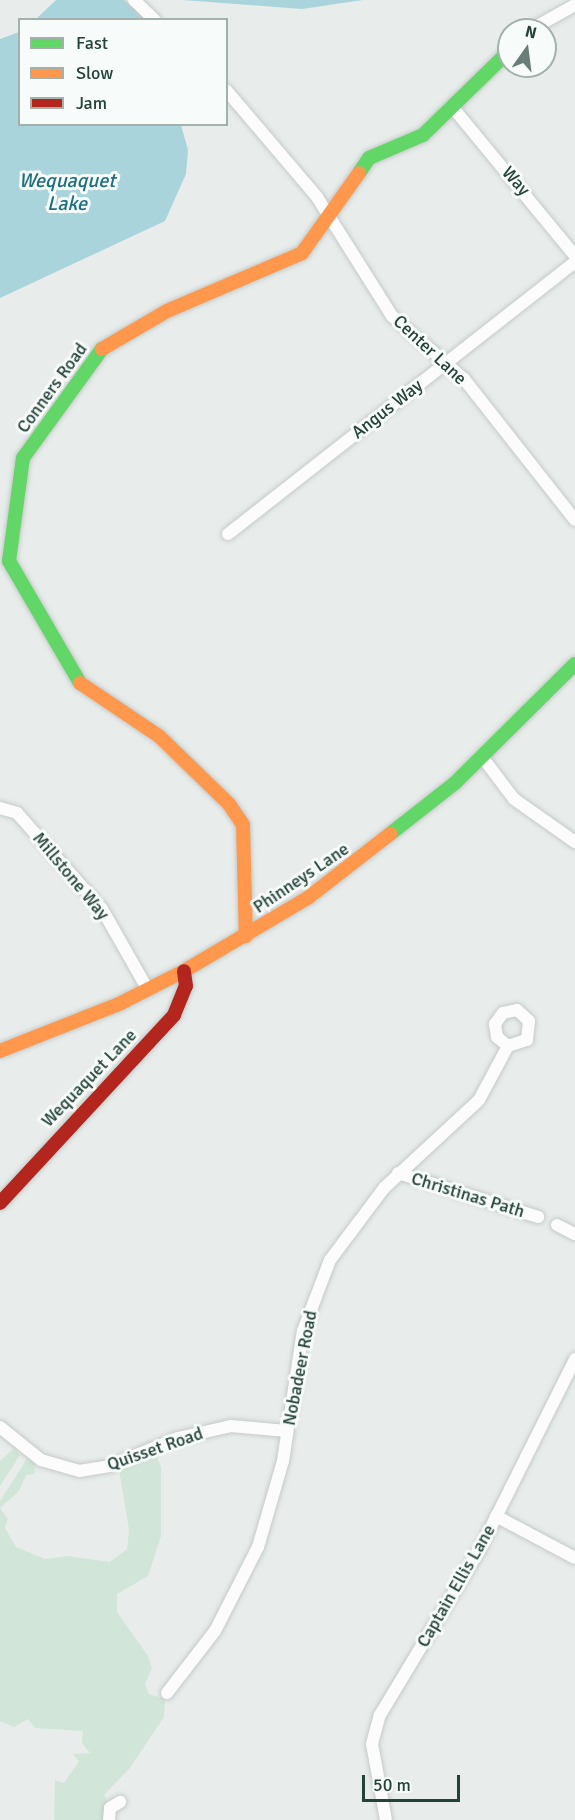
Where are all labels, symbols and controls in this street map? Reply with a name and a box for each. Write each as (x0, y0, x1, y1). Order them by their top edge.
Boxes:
legend (18, 18, 228, 126)
north arrow (497, 18, 557, 78)
text: N (523, 21, 539, 44)
text: Fast (76, 32, 108, 54)
text: Slow (76, 62, 113, 84)
text: Jam (76, 92, 107, 114)
street label: Way (497, 162, 535, 200)
water label: Wequaquet Lake (19, 168, 115, 215)
street label: Center Lane (389, 311, 471, 389)
street label: Conners Road (12, 339, 92, 437)
street label: Angus Way (347, 375, 427, 443)
street label: Millstone Way (28, 828, 114, 924)
street label: Phinneys Lane (249, 838, 353, 918)
street label: Wequaquet Lane (37, 1025, 141, 1131)
street label: Christinas Path (409, 1168, 527, 1222)
street label: Nobadeer Road (278, 1309, 322, 1427)
street label: Quisset Road (104, 1423, 206, 1475)
street label: Captain Ellis Lane (412, 1521, 500, 1651)
scale bar (365, 1763, 462, 1801)
text: 50 m (373, 1774, 411, 1796)

